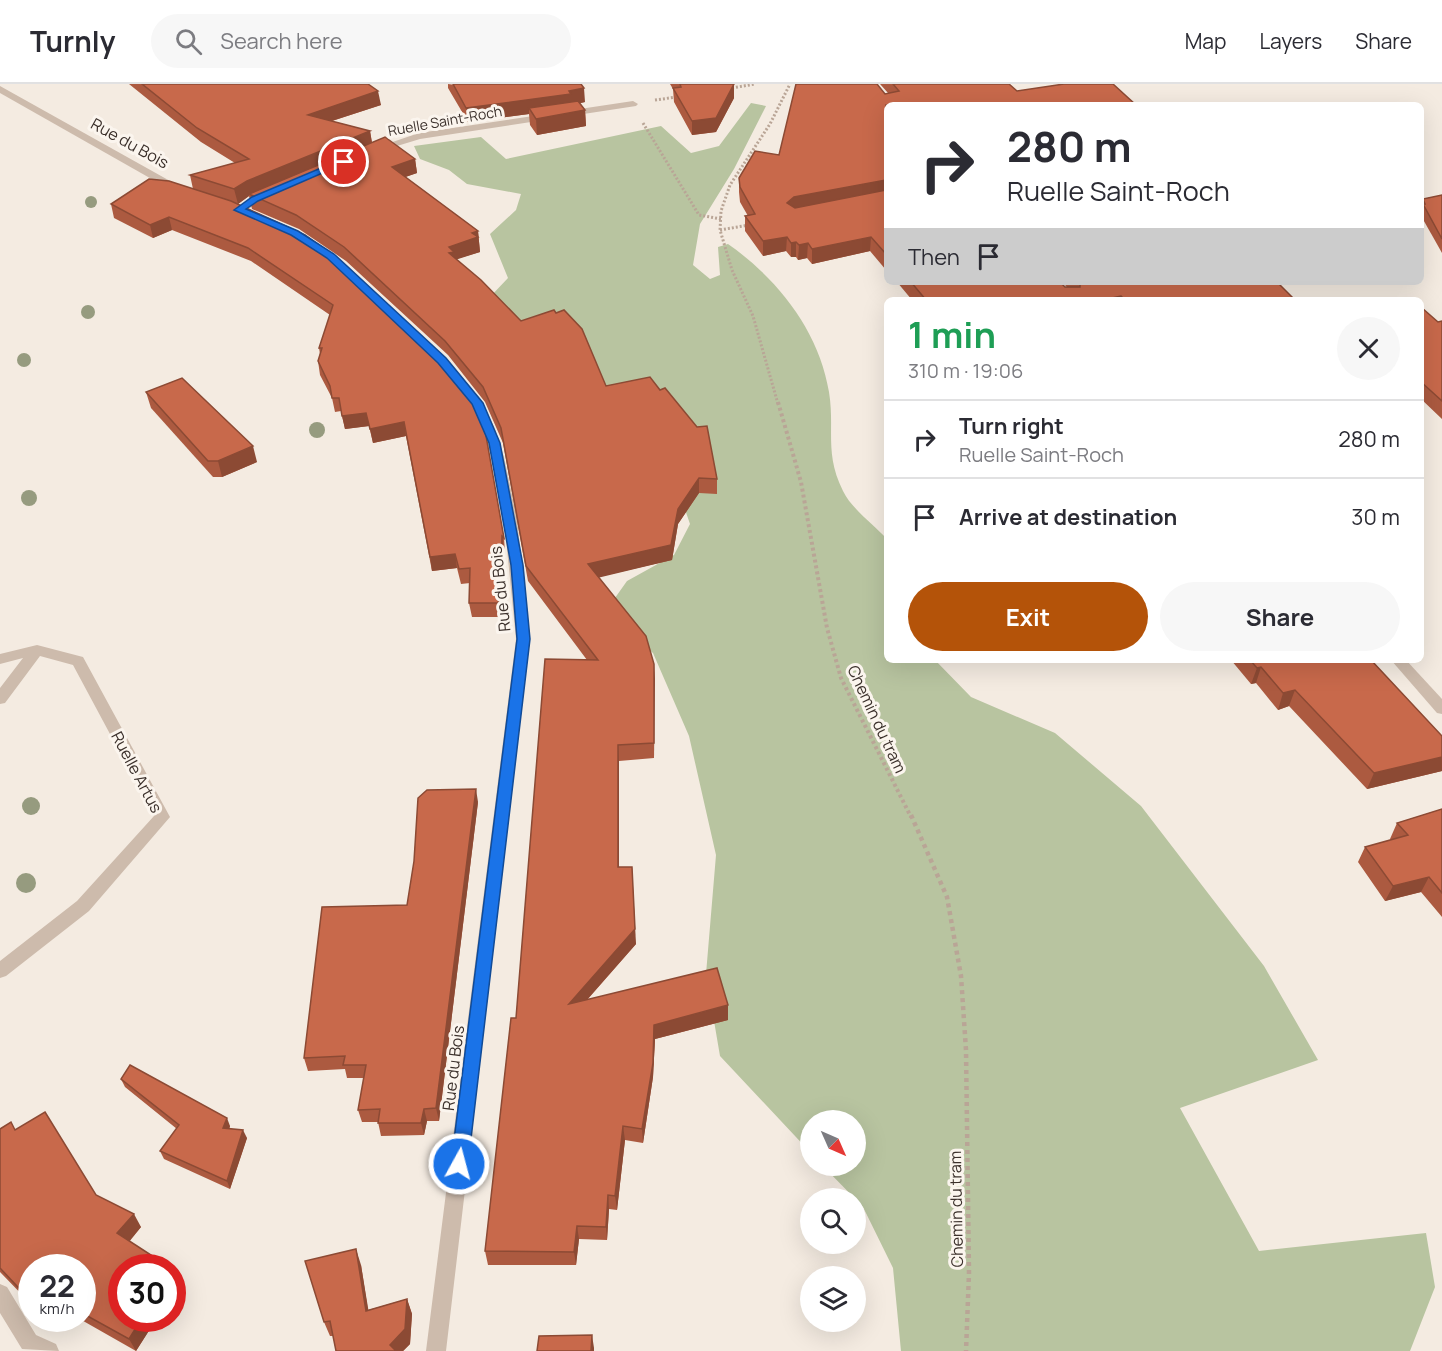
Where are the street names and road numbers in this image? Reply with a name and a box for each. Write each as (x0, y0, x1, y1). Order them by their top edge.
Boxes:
street label: Ruelle Saint-Roch (386, 101, 503, 140)
street label: Rue du Bois (87, 113, 173, 173)
street label: Rue du Bois (485, 545, 515, 633)
street label: Chemin du tram (842, 662, 912, 776)
street label: Ruelle Artus (106, 727, 168, 817)
street label: Rue du Bois (437, 1024, 469, 1112)
street label: Chemin du tram (944, 1151, 968, 1267)

